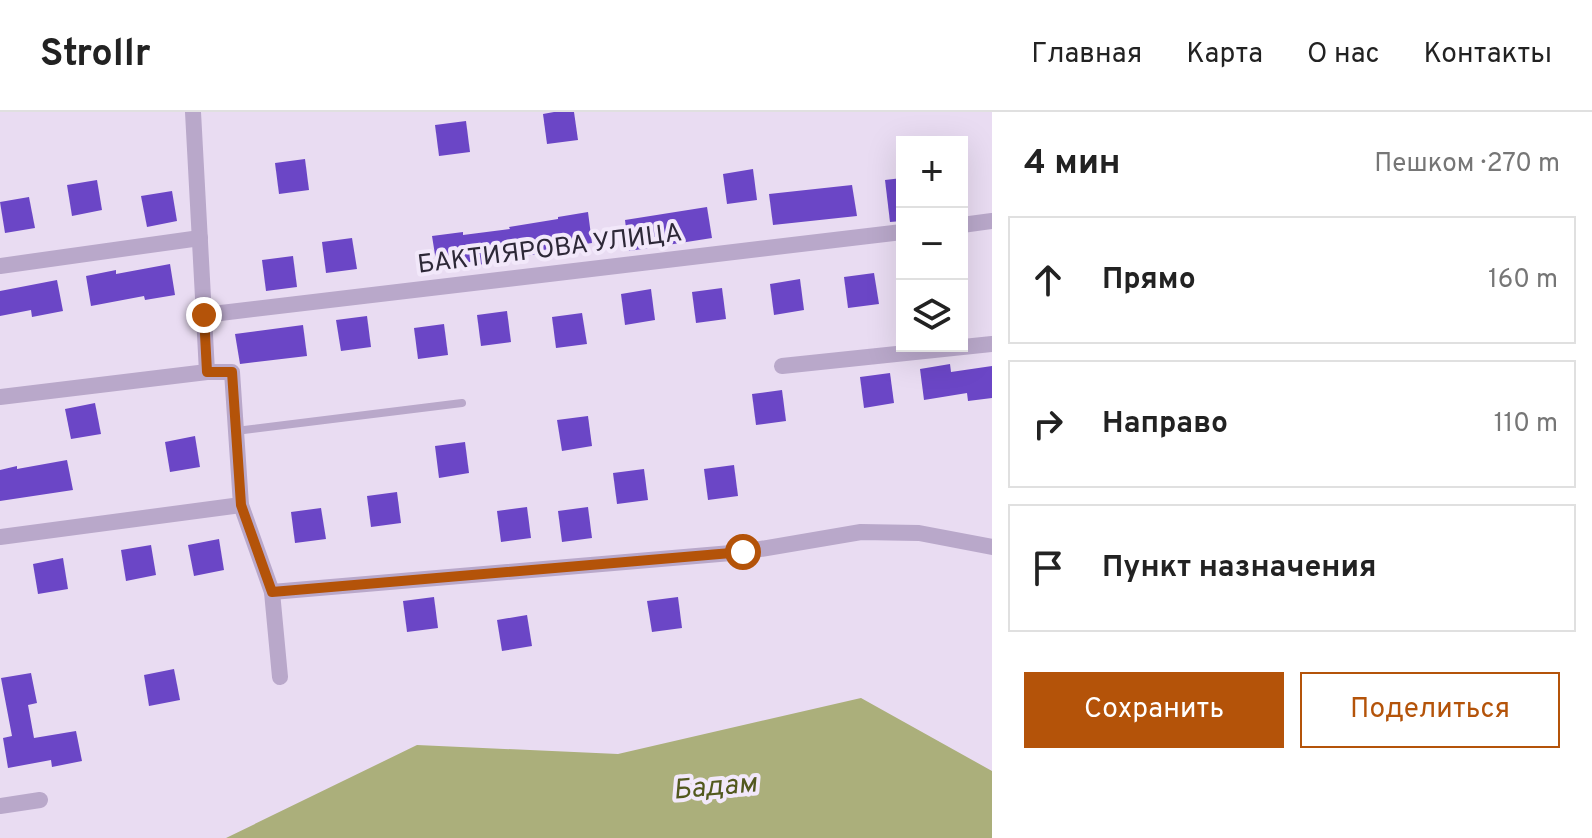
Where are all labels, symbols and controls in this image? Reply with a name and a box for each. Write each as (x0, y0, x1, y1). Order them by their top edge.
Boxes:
text: Strollr (40, 31, 151, 80)
text: Главная (1031, 37, 1142, 73)
text: Карта (1186, 37, 1263, 73)
text: О нас (1307, 37, 1380, 73)
text: Контакты (1424, 37, 1552, 73)
map controls (896, 136, 968, 352)
button: + (896, 136, 968, 208)
text: 4 мин (1024, 143, 1121, 186)
text: Пешком · 270 m (1374, 148, 1560, 181)
button: − (896, 208, 968, 280)
street label: БАКТИЯРОВА УЛИЦА (416, 217, 684, 283)
icon: ahead (1026, 258, 1070, 302)
text: Прямо (1102, 262, 1196, 299)
text: 160 m (1488, 264, 1558, 297)
button: layers (896, 280, 968, 352)
route end (186, 297, 222, 333)
icon: right (1026, 402, 1070, 446)
text: Направо (1102, 406, 1228, 443)
text: 110 m (1494, 408, 1558, 441)
route start (725, 534, 761, 570)
icon: arrive (1026, 546, 1070, 590)
text: Пункт назначения (1102, 550, 1376, 587)
button: Сохранить (1024, 672, 1284, 748)
button: Поделиться (1300, 672, 1560, 748)
water label: Бадам (672, 766, 760, 810)

